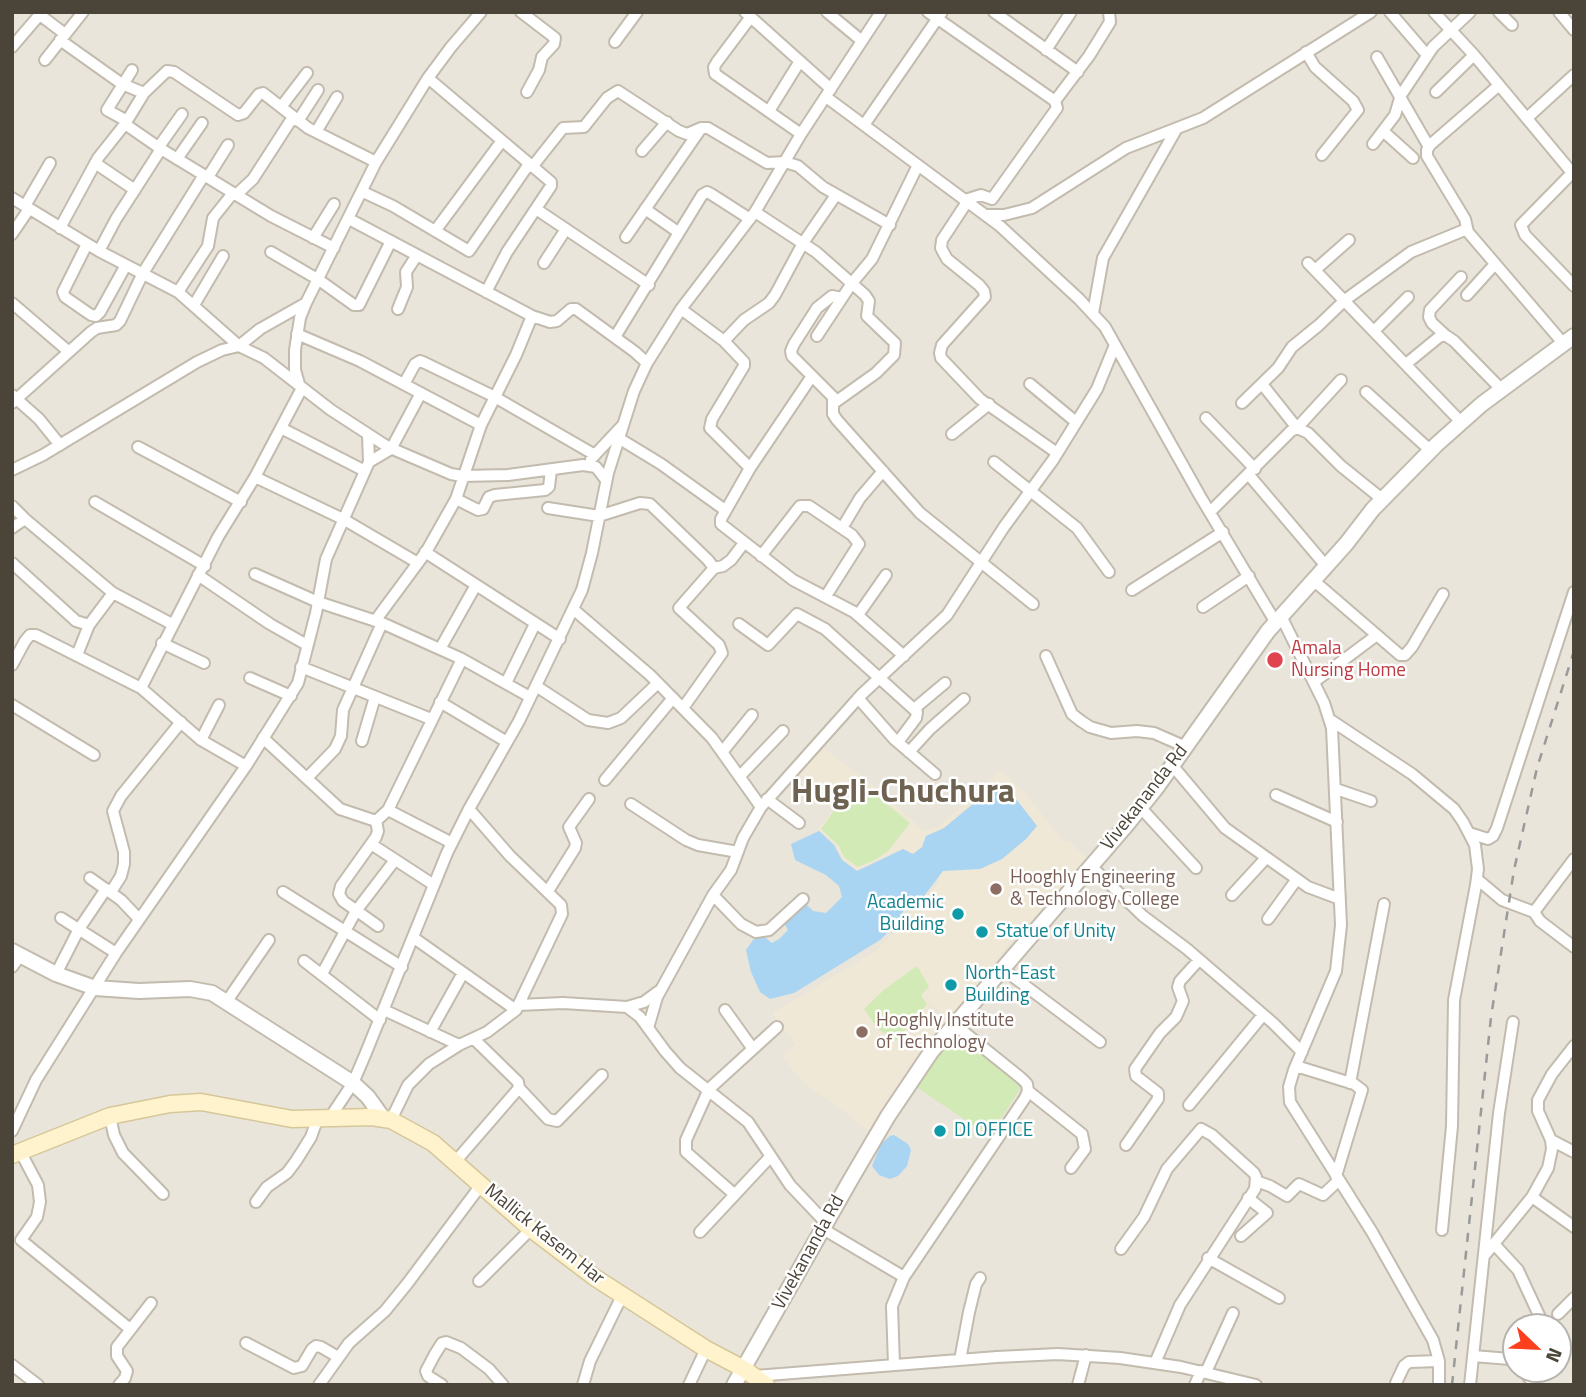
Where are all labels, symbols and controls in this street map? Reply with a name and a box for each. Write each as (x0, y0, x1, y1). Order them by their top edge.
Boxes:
place label: Amala Nursing Home (1291, 638, 1406, 682)
marker: Amala Nursing Home (1265, 650, 1285, 670)
street label: Vivekananda Rd (1097, 741, 1193, 855)
district label: Hugli-Chuchura (791, 774, 1015, 814)
place label: Hooghly Engineering & Technology College (1010, 867, 1179, 911)
marker: Hooghly Engineering & Technology College (988, 881, 1004, 897)
place label: Academic Building (867, 892, 944, 936)
marker: Academic Building (950, 906, 966, 922)
place label: Statue of Unity (996, 921, 1116, 943)
marker: Statue of Unity (974, 924, 990, 940)
place label: North-East Building (965, 963, 1055, 1007)
marker: North-East Building (943, 977, 959, 993)
place label: Hooghly Institute of Technology (876, 1010, 1014, 1054)
marker: Hooghly Institute of Technology (854, 1024, 870, 1040)
place label: DI OFFICE (954, 1120, 1033, 1142)
marker: DI OFFICE (932, 1123, 948, 1139)
street label: Mallick Kasem Har (479, 1180, 609, 1290)
street label: Vivekananda Rd (768, 1192, 850, 1314)
north arrow (1502, 1313, 1572, 1383)
text: N (1539, 1344, 1571, 1367)

